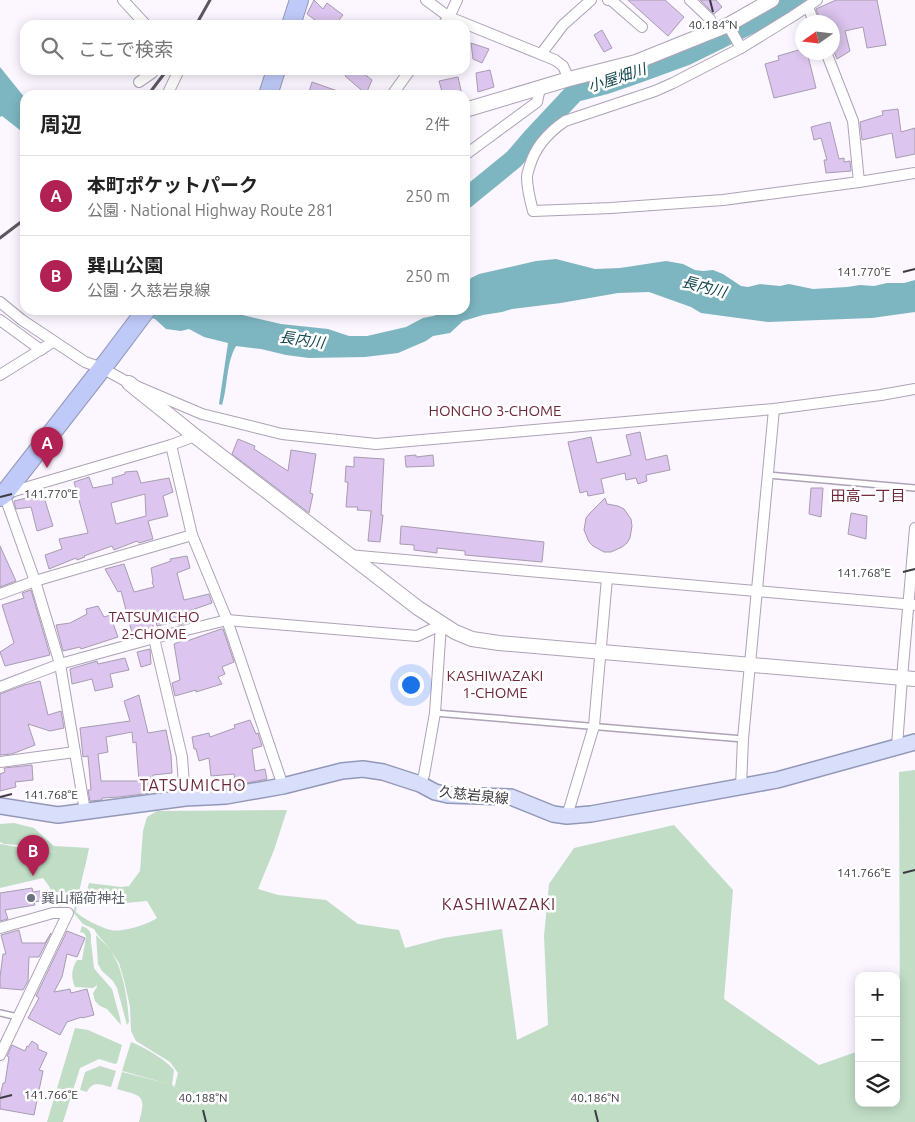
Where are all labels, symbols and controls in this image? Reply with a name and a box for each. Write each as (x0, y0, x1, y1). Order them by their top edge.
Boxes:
north arrow (795, 15, 840, 60)
text: 40.184°N (688, 18, 738, 31)
search box (20, 20, 470, 75)
icon: search (38, 34, 66, 62)
text: ここで検索 (78, 38, 173, 60)
water label: 小屋畑川 (586, 60, 650, 95)
text: 周辺 (40, 112, 82, 136)
text: 2件 (425, 115, 450, 133)
text: 本町ポケットパーク (87, 174, 258, 196)
text: A (50, 187, 62, 205)
text: 250 m (405, 187, 450, 205)
text: 公園 · National Highway Route 281 (87, 201, 334, 219)
text: 巽山公園 (87, 254, 163, 276)
text: 141.770°E (837, 265, 891, 278)
text: B (51, 267, 61, 285)
text: 250 m (405, 267, 450, 285)
water label: 長内川 (680, 272, 730, 301)
text: 公園 · 久慈岩泉線 (87, 281, 210, 299)
water label: 長内川 (279, 328, 328, 351)
district label: HONCHO 3-CHOME (428, 402, 562, 419)
pin: A (31, 427, 63, 468)
text: 141.770°E (24, 487, 78, 500)
district label: 田高一丁目 (830, 487, 906, 504)
text: 141.768°E (837, 566, 891, 579)
district label: TATSUMICHO 2-CHOME (108, 608, 200, 642)
district label: KASHIWAZAKI 1-CHOME (447, 667, 543, 701)
your location (398, 672, 424, 698)
district label: TATSUMICHO (139, 776, 247, 794)
street label: 久慈岩泉線 (438, 783, 510, 807)
text: 141.768°E (24, 788, 78, 801)
pin: B (17, 835, 49, 876)
text: 141.766°E (837, 866, 891, 879)
place label: 巽山稲荷神社 (41, 890, 125, 906)
marker: 巽山稲荷神社 (25, 892, 37, 904)
district label: KASHIWAZAKI (442, 895, 556, 913)
map controls (855, 972, 900, 1107)
button: + (855, 972, 900, 1017)
button: − (855, 1017, 900, 1062)
button: layers (855, 1062, 900, 1107)
text: 141.766°E (24, 1088, 78, 1101)
text: 40.188°N (178, 1091, 228, 1104)
text: 40.186°N (570, 1091, 620, 1104)

